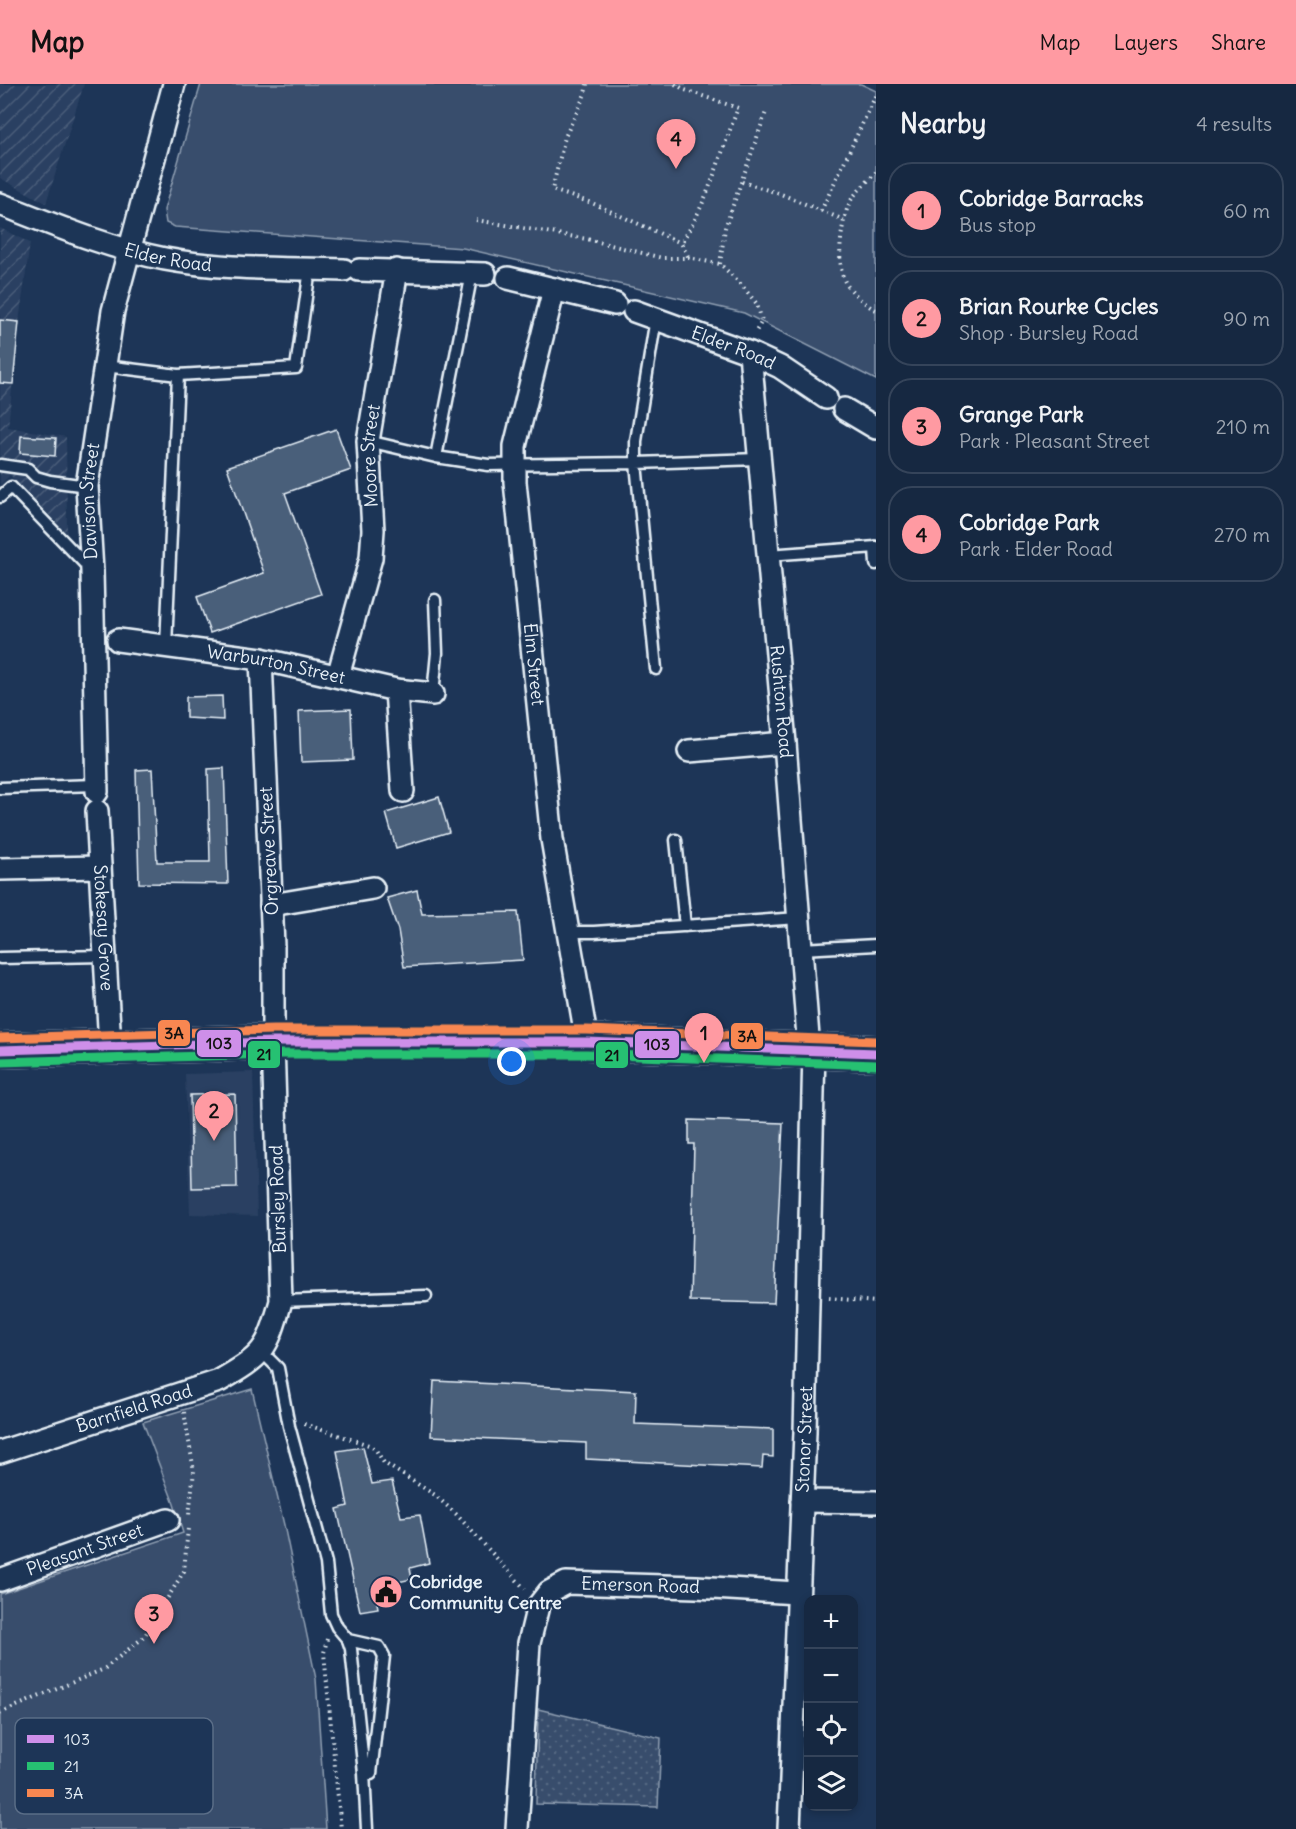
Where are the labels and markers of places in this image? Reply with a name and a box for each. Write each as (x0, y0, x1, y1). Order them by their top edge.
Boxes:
pin: 4 (656, 120, 696, 169)
pin: 1 (684, 1014, 724, 1063)
pin: 2 (194, 1092, 234, 1141)
place label: Cobridge Community Centre (409, 1570, 562, 1614)
public building icon: Cobridge Community Centre (368, 1574, 404, 1610)
pin: 3 (134, 1594, 174, 1644)

